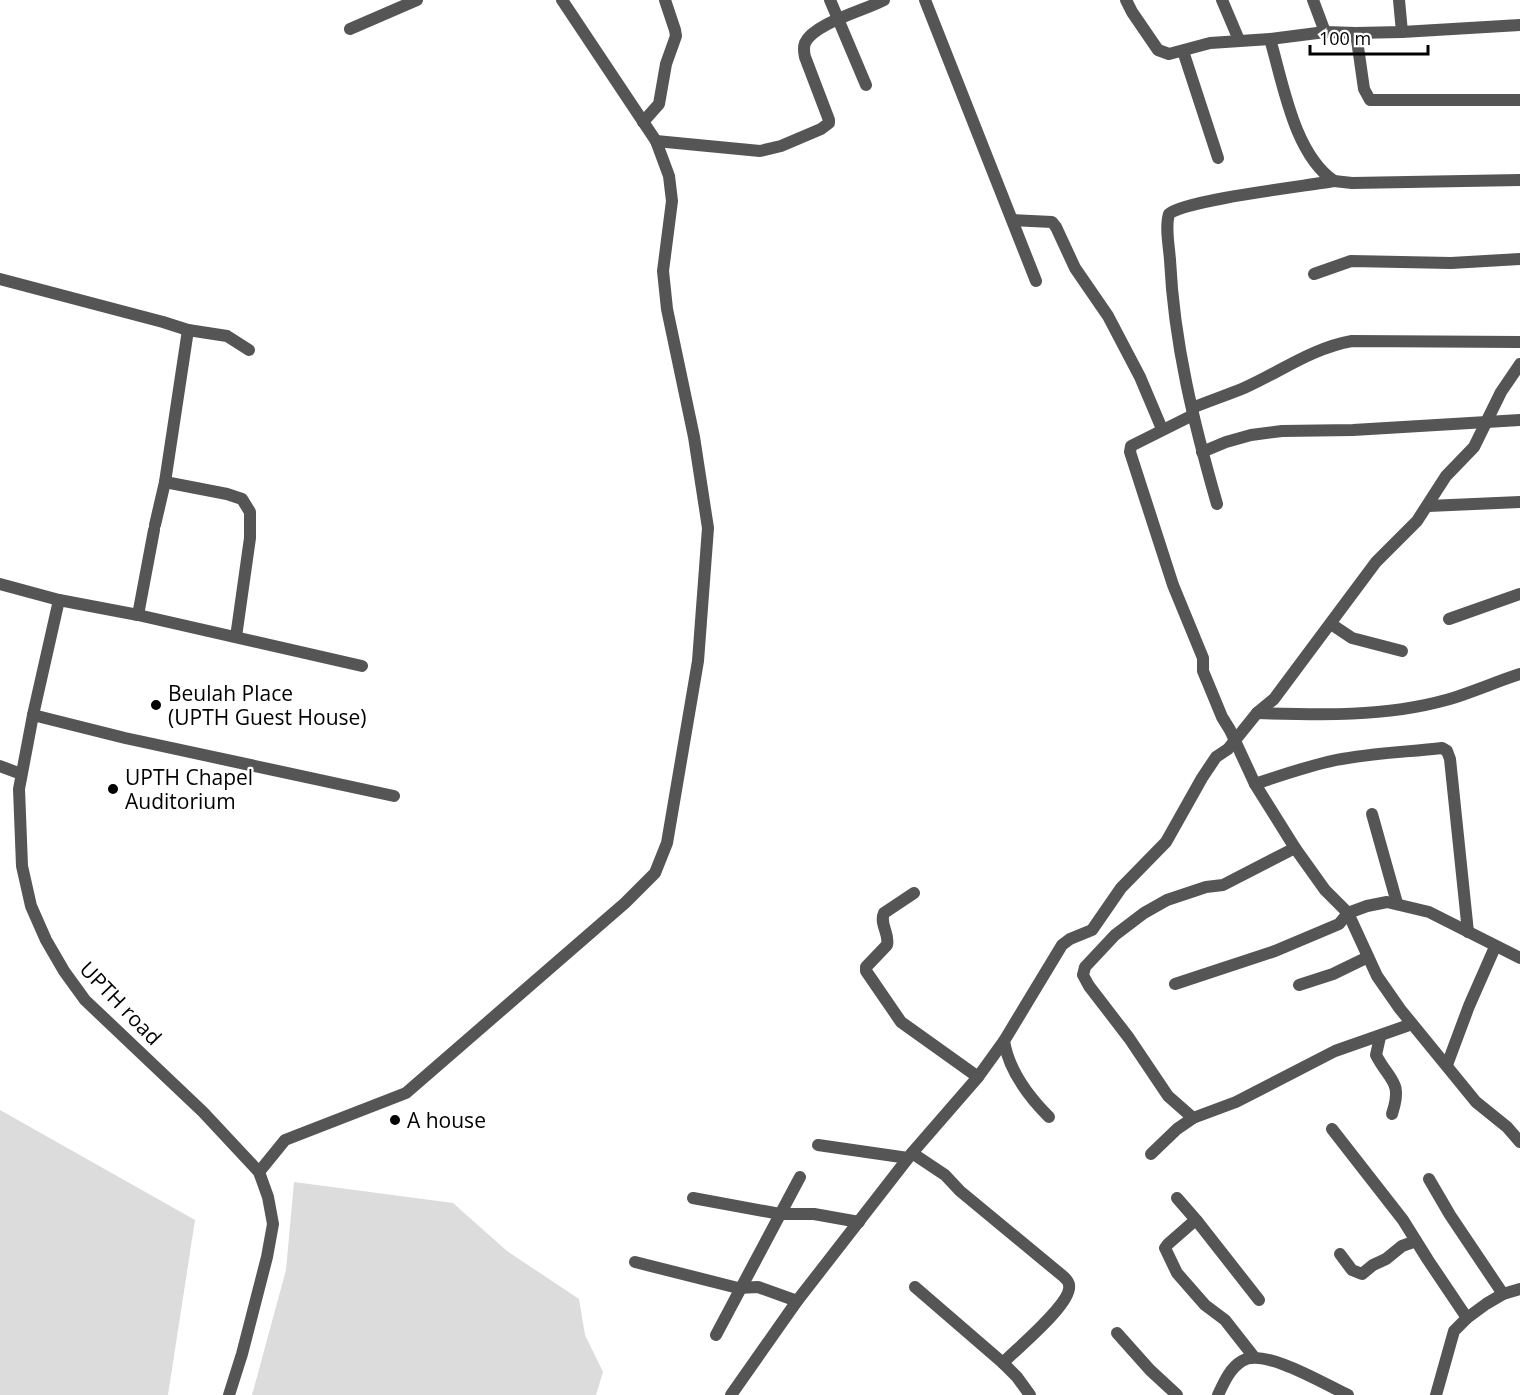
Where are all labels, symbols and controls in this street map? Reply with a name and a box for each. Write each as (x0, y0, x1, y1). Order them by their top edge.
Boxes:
scale bar (1310, 18, 1428, 56)
text: 100 m (1319, 26, 1371, 50)
place label: Beulah Place (UPTH Guest House) (168, 679, 367, 731)
marker: Beulah Place (UPTH Guest House) (149, 698, 163, 712)
place label: UPTH Chapel Auditorium (125, 763, 253, 815)
marker: UPTH Chapel Auditorium (106, 782, 120, 796)
street label: UPTH road (74, 955, 168, 1051)
place label: A house (407, 1106, 486, 1134)
marker: A house (388, 1113, 402, 1127)

